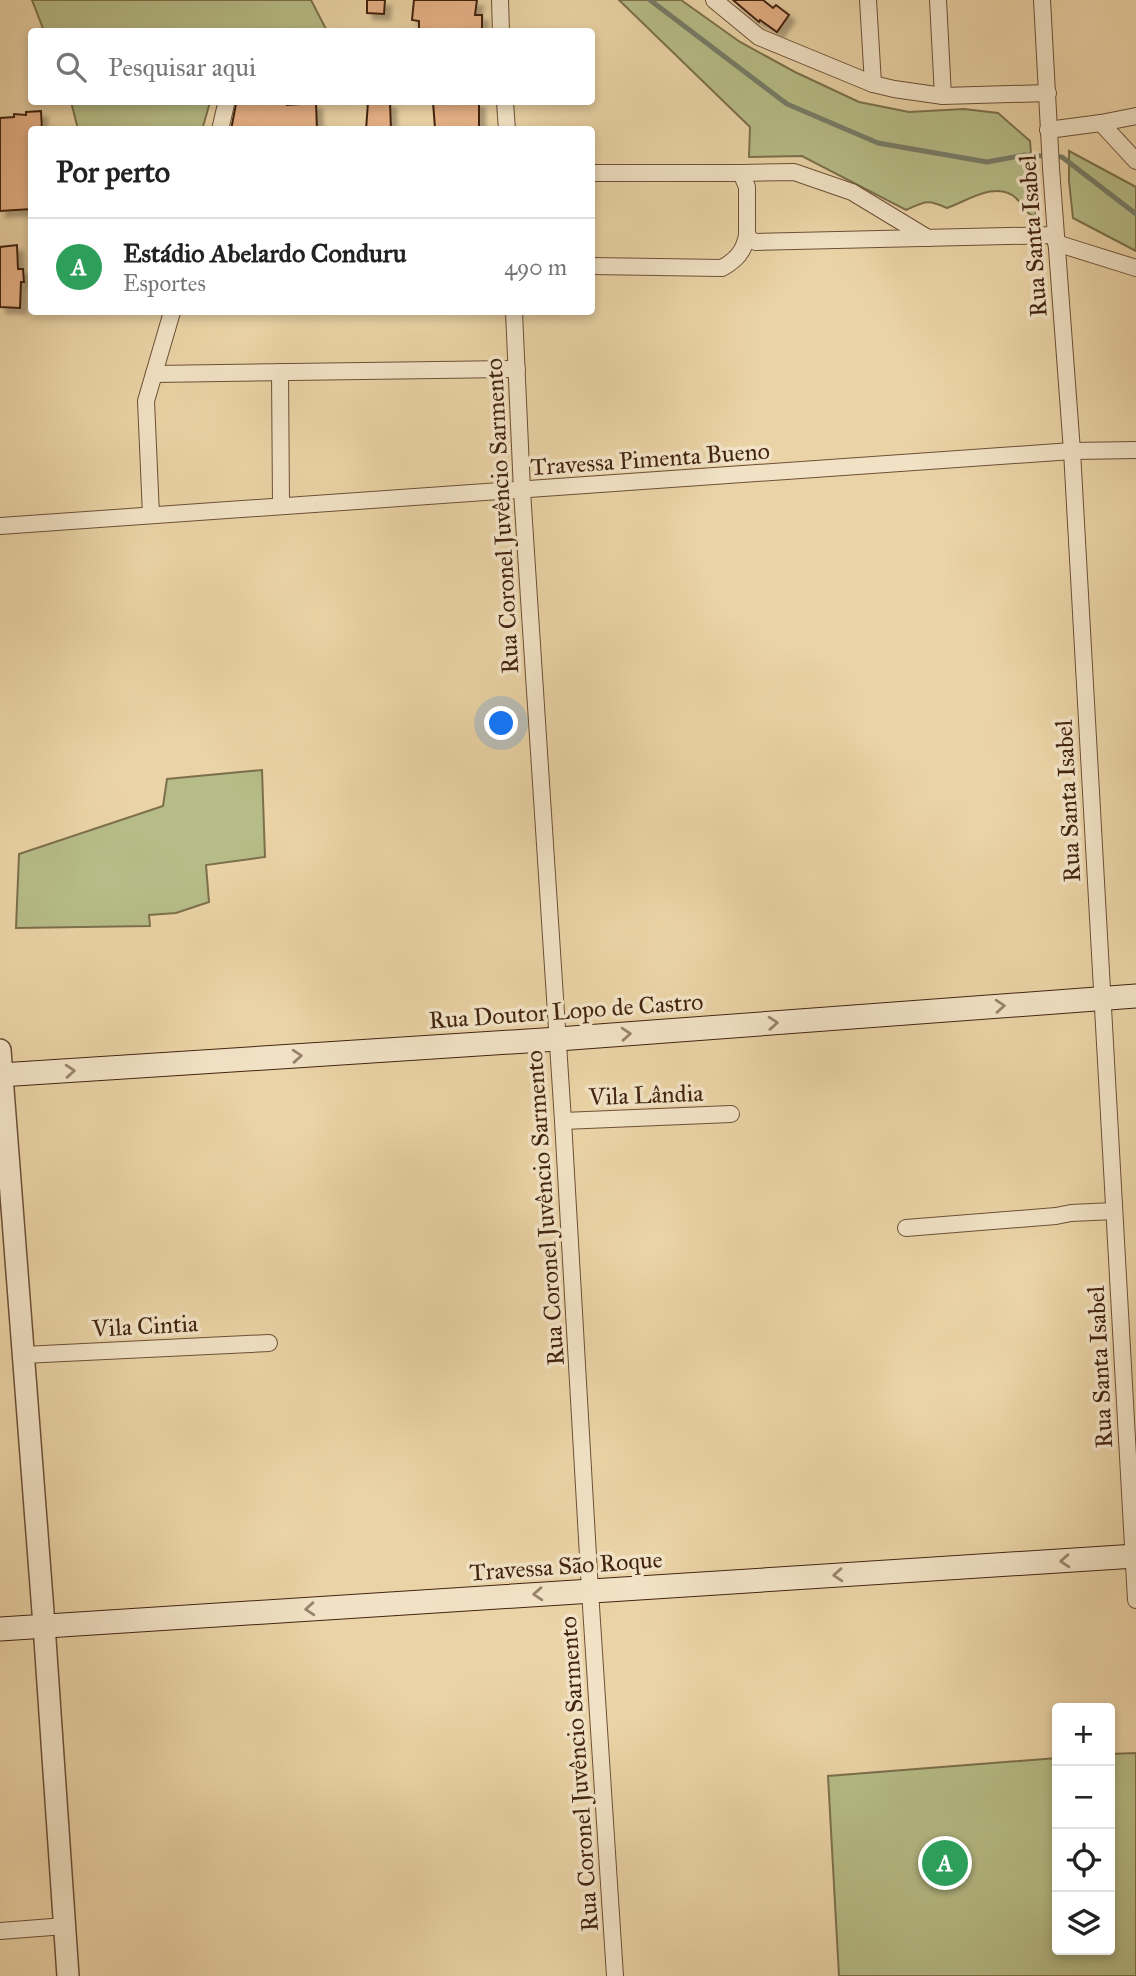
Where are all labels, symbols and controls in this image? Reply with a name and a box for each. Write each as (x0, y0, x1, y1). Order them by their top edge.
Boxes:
search box (28, 28, 595, 105)
icon: search (52, 48, 90, 86)
text: Pesquisar aqui (108, 51, 256, 83)
street label: Rua Santa Isabel (1012, 153, 1054, 318)
text: Por perto (56, 154, 170, 190)
text: Estádio Abelardo Conduru (123, 237, 407, 269)
text: A (71, 253, 87, 281)
text: 490 m (504, 253, 567, 281)
text: Esportes (123, 269, 206, 297)
street label: Rua Coronel Juvêncio Sarmento (479, 357, 525, 675)
street label: Travessa Pimenta Bueno (529, 436, 771, 482)
your location (484, 706, 518, 740)
street label: Rua Santa Isabel (1049, 719, 1087, 883)
street label: Rua Doutor Lopo de Castro (428, 986, 704, 1036)
one-way arrow (995, 999, 1006, 1014)
one-way arrow (768, 1016, 779, 1031)
one-way arrow (621, 1027, 632, 1042)
one-way arrow (292, 1049, 303, 1064)
street label: Rua Coronel Juvêncio Sarmento (519, 1049, 571, 1367)
one-way arrow (65, 1063, 76, 1078)
street label: Vila Lândia (587, 1078, 705, 1112)
street label: Rua Santa Isabel (1081, 1285, 1119, 1449)
street label: Vila Cintia (90, 1308, 200, 1344)
street label: Travessa São Roque (468, 1544, 664, 1588)
one-way arrow (1059, 1553, 1070, 1568)
one-way arrow (832, 1568, 843, 1583)
one-way arrow (532, 1587, 543, 1602)
one-way arrow (305, 1601, 316, 1616)
street label: Rua Coronel Juvêncio Sarmento (553, 1615, 605, 1933)
map controls (1052, 1703, 1115, 1955)
button: + (1052, 1703, 1115, 1766)
button: − (1052, 1766, 1115, 1829)
button: locate (1052, 1829, 1115, 1892)
pin: A (922, 1837, 968, 1889)
button: layers (1052, 1892, 1115, 1955)

